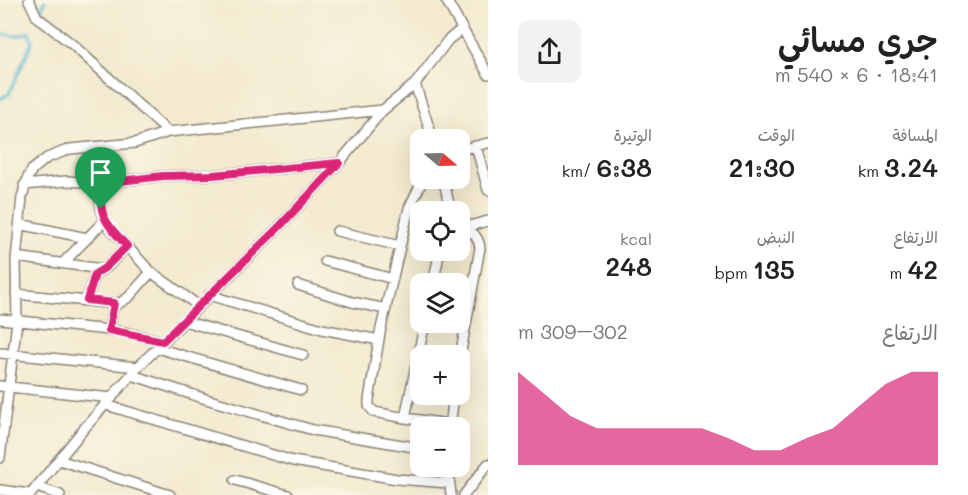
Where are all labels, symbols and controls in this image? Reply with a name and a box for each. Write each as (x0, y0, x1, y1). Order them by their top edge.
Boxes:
text: جري مسائي (778, 17, 938, 60)
button: share (518, 20, 581, 83)
text: 18:41 · 6 × 540 m (775, 61, 938, 87)
text: الوتيرة (613, 124, 652, 145)
text: الوقت (758, 124, 795, 145)
text: المسافة (892, 124, 938, 145)
north arrow (410, 129, 470, 189)
map controls (410, 129, 470, 477)
pin (75, 147, 126, 209)
text: 6:38 (597, 150, 652, 184)
text: 21:30 (729, 150, 795, 184)
text: 3.24 (884, 150, 938, 184)
icon: arrive (84, 156, 117, 189)
text: /km (562, 160, 597, 181)
text: km (858, 160, 884, 181)
button: locate (410, 201, 470, 261)
text: النبض (757, 226, 795, 247)
text: الارتفاع (893, 226, 938, 247)
text: kcal (620, 228, 652, 249)
text: 248 (605, 249, 652, 283)
text: 135 (753, 252, 795, 286)
text: 42 (907, 252, 938, 286)
text: bpm (715, 262, 753, 283)
text: m (890, 262, 907, 283)
button: layers (410, 273, 470, 333)
text: 302–309 m (518, 318, 628, 344)
text: الارتفاع (882, 319, 938, 345)
button: + (410, 345, 470, 405)
button: − (410, 417, 470, 477)

